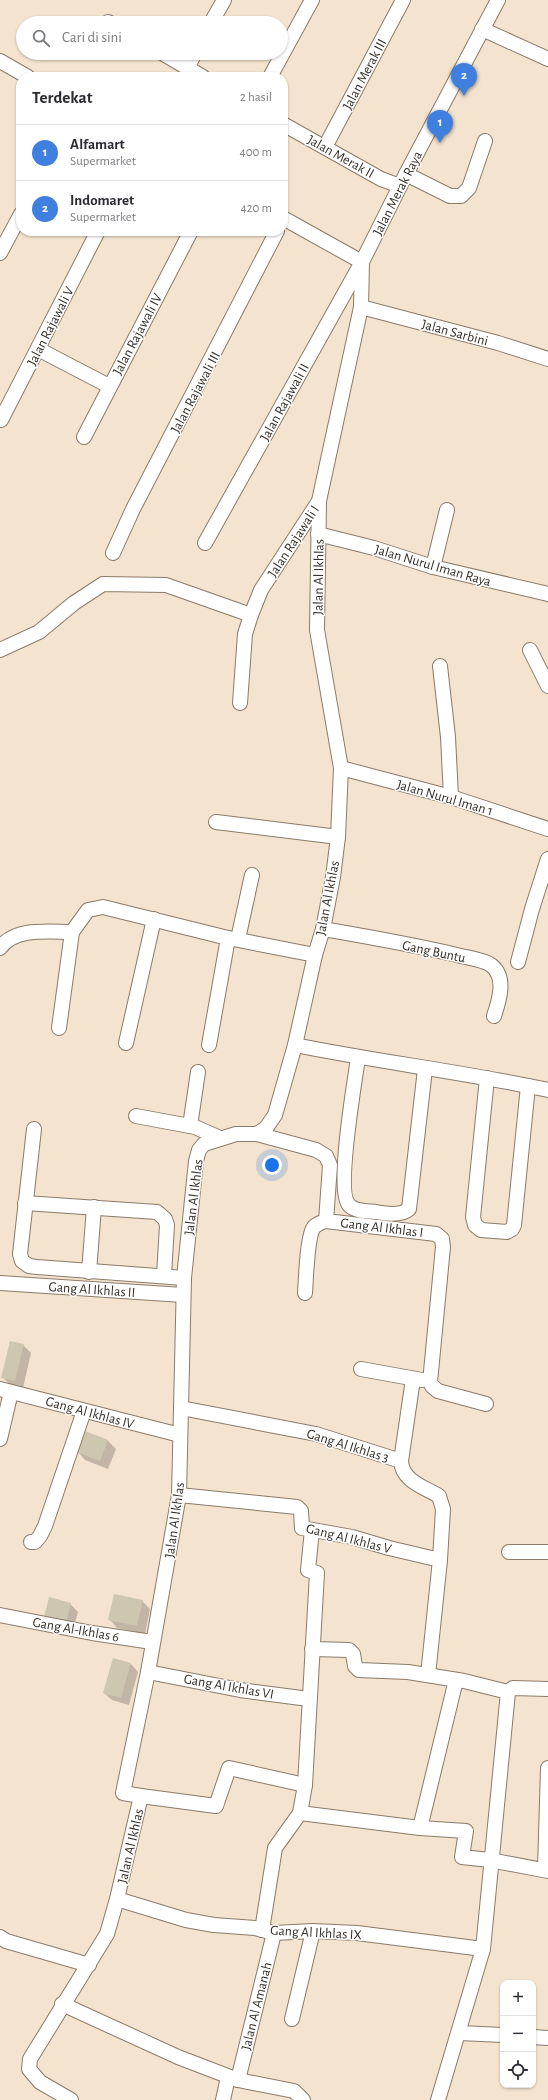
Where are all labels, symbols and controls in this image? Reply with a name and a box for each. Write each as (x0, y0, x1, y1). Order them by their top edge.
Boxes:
search box (16, 16, 288, 60)
icon: search (30, 27, 52, 49)
text: Cari di sini (62, 30, 122, 45)
street label: Jalan Merak III (340, 37, 389, 112)
pin: 2 (451, 63, 477, 96)
text: Terdekat (32, 89, 92, 106)
text: 2 hasil (240, 91, 272, 104)
pin: 1 (427, 110, 453, 143)
street label: Jalan Merak II (305, 133, 376, 181)
text: Alfamart (70, 137, 125, 152)
text: 1 (43, 146, 47, 159)
text: 400 m (239, 146, 272, 159)
street label: Jalan Merak Raya (371, 149, 425, 238)
text: Supermarket (70, 155, 136, 168)
text: Indomaret (70, 193, 134, 208)
text: 2 (42, 202, 48, 215)
text: 420 m (240, 202, 272, 215)
text: Supermarket (70, 211, 136, 224)
street label: Jalan Rajawali V (25, 285, 77, 368)
street label: Jalan Rajawali IV (111, 291, 165, 378)
street label: Jalan Sarbini (420, 317, 490, 349)
street label: Jalan Rajawali III (169, 349, 223, 435)
street label: Jalan Rajawali II (258, 361, 312, 444)
street label: Jalan Rajawali I (266, 503, 322, 580)
street label: Jalan Al Ikhlas (311, 539, 327, 615)
street label: Jalan Nurul Iman Raya (373, 543, 493, 589)
street label: Jalan Nurul Iman 1 (395, 778, 494, 818)
street label: Jalan Al Ikhlas (314, 859, 342, 937)
street label: Gang Buntu (401, 938, 467, 966)
your location (262, 1155, 282, 1175)
street label: Jalan Al Ikhlas (182, 1158, 206, 1236)
street label: Gang Al Ikhlas I (340, 1216, 424, 1240)
street label: Gang Al Ikhlas II (48, 1280, 136, 1300)
street label: Gang Al Ikhlas IV (44, 1394, 136, 1432)
street label: Gang Al Ikhlas 3 (305, 1427, 391, 1465)
street label: Jalan Al Ikhlas (163, 1481, 187, 1559)
street label: Gang Al Ikhlas V (305, 1522, 393, 1556)
street label: Gang Al-Ikhlas 6 (31, 1615, 120, 1644)
street label: Gang Al Ikhlas VI (183, 1672, 275, 1702)
street label: Jalan Al Ikhlas (116, 1808, 146, 1885)
street label: Gang Al Ikhlas IX (270, 1924, 362, 1942)
street label: Jalan Al Amanah (239, 1961, 275, 2052)
map controls (500, 1980, 536, 2088)
button: + (500, 1980, 536, 2016)
button: − (500, 2016, 536, 2052)
button: locate (500, 2052, 536, 2088)

